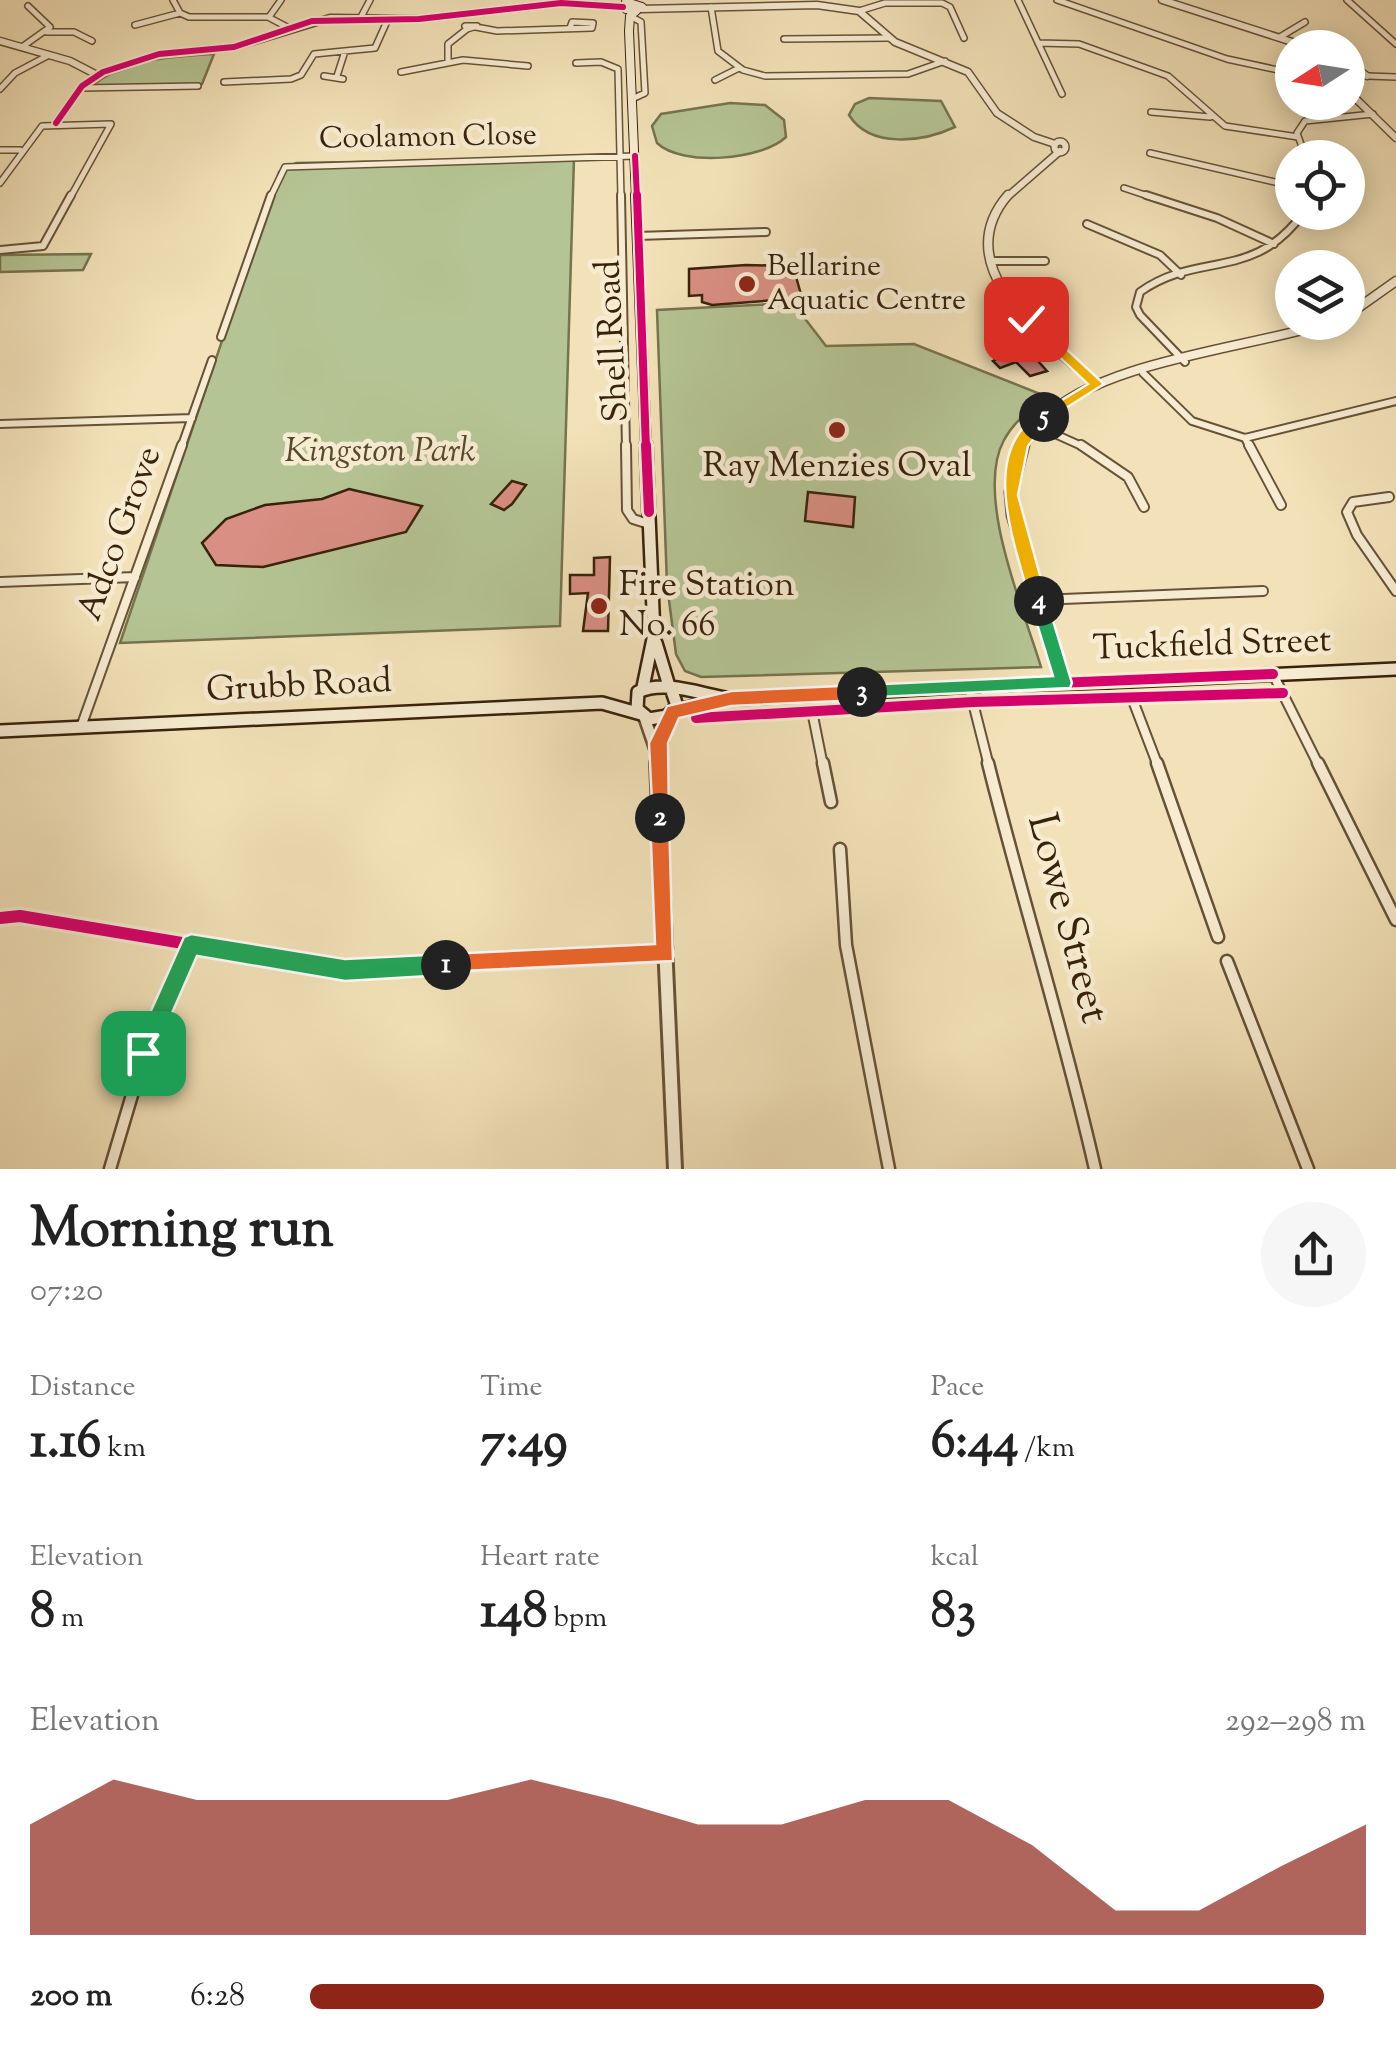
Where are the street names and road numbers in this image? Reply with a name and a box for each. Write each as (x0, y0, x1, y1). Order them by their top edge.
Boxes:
street label: Coolamon Close (319, 115, 537, 161)
street label: Shell Road (584, 258, 644, 424)
street label: Adco Grove (66, 440, 176, 628)
street label: Tuckfield Street (1092, 616, 1332, 676)
street label: Grubb Road (205, 657, 393, 717)
street label: Lowe Street (1009, 808, 1123, 1030)

